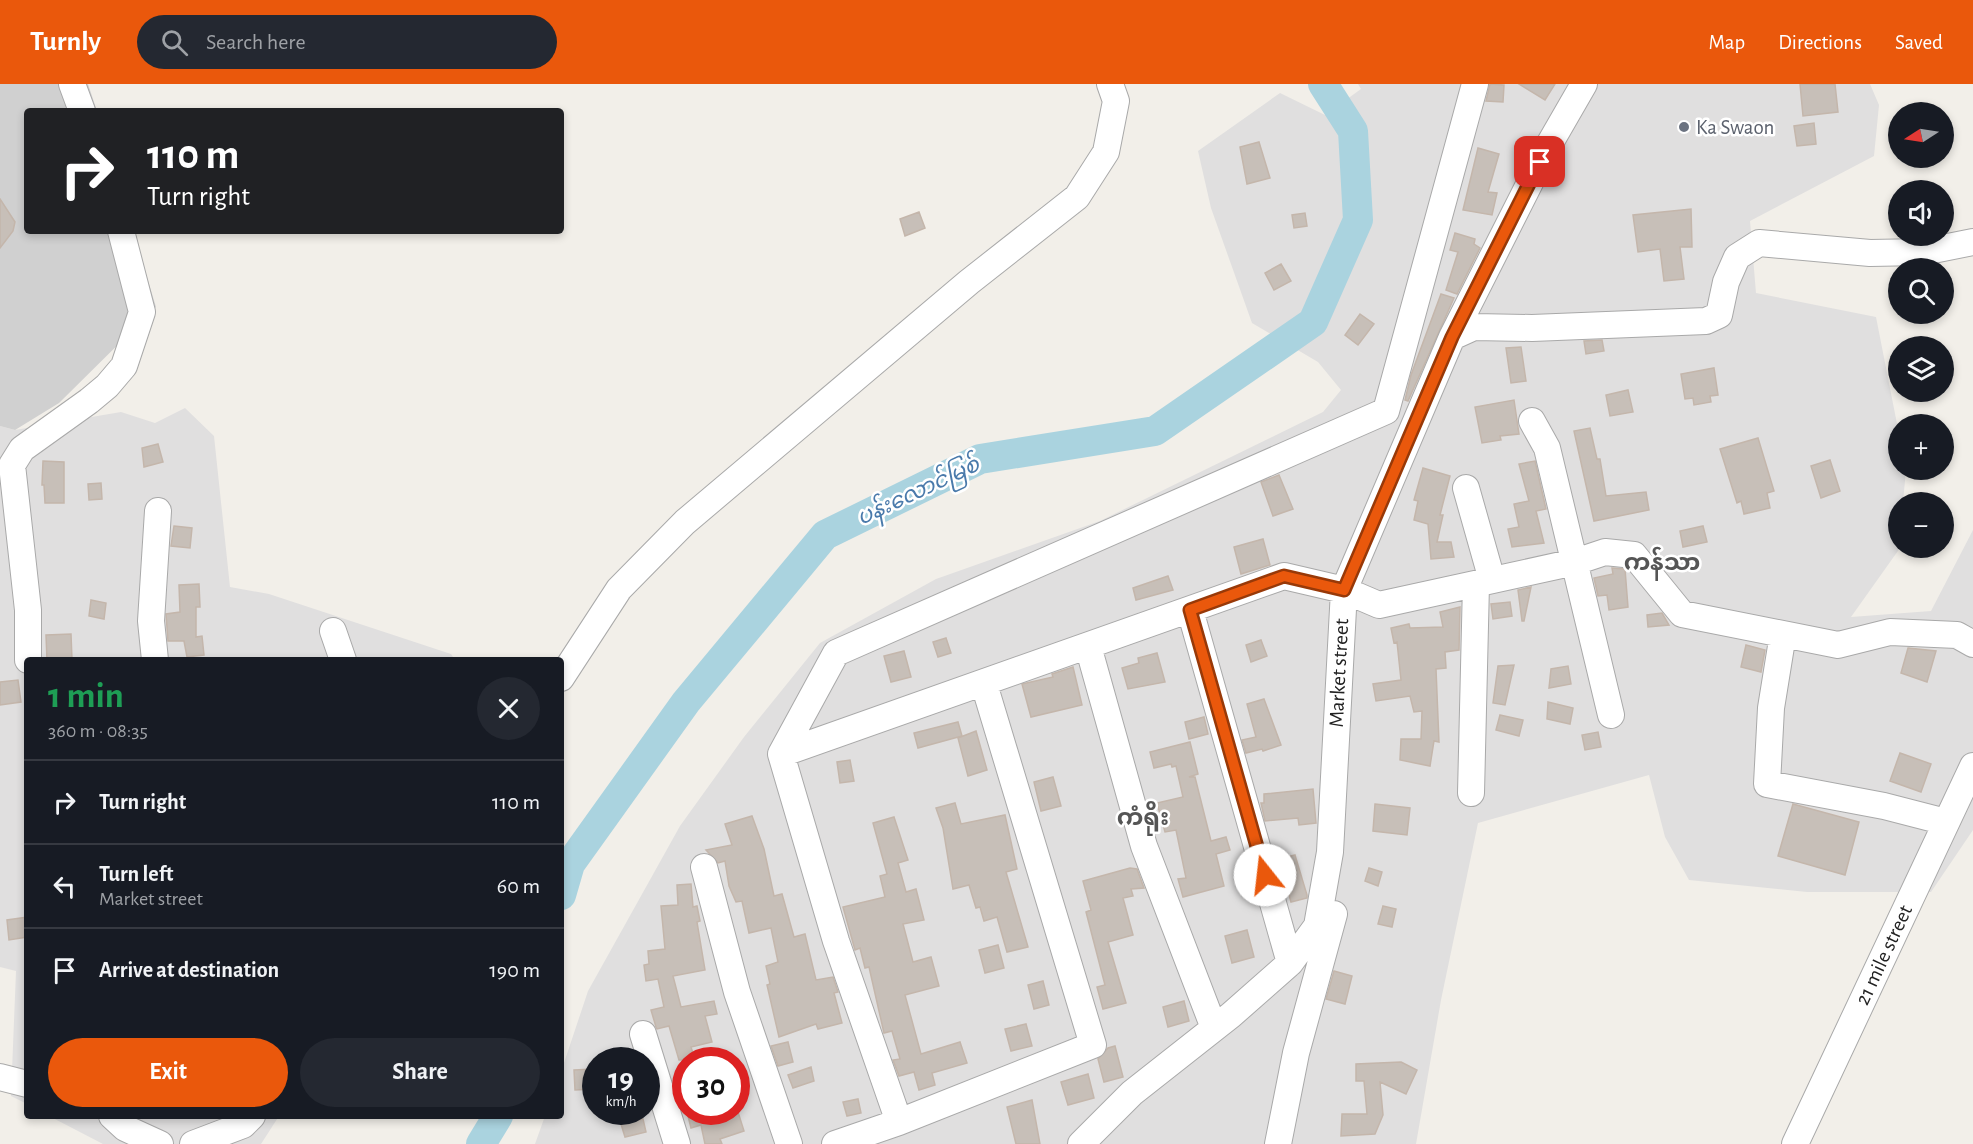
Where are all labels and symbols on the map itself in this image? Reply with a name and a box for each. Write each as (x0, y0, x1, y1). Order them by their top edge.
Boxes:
north arrow (1888, 102, 1954, 168)
place label: Ka Swaon (1696, 117, 1774, 138)
marker: Ka Swaon (1677, 120, 1691, 134)
pin (1514, 136, 1565, 187)
water label: ပန်းလောင်မြစ် (851, 448, 987, 535)
district label: ကန်သာ (1624, 546, 1700, 581)
street label: Market street (1326, 618, 1352, 728)
district label: ကံရိုး (1117, 801, 1169, 836)
position arrow (1233, 843, 1297, 907)
street label: 21 mile street (1852, 901, 1916, 1008)
speed limit sign: 30 (672, 1047, 750, 1125)

